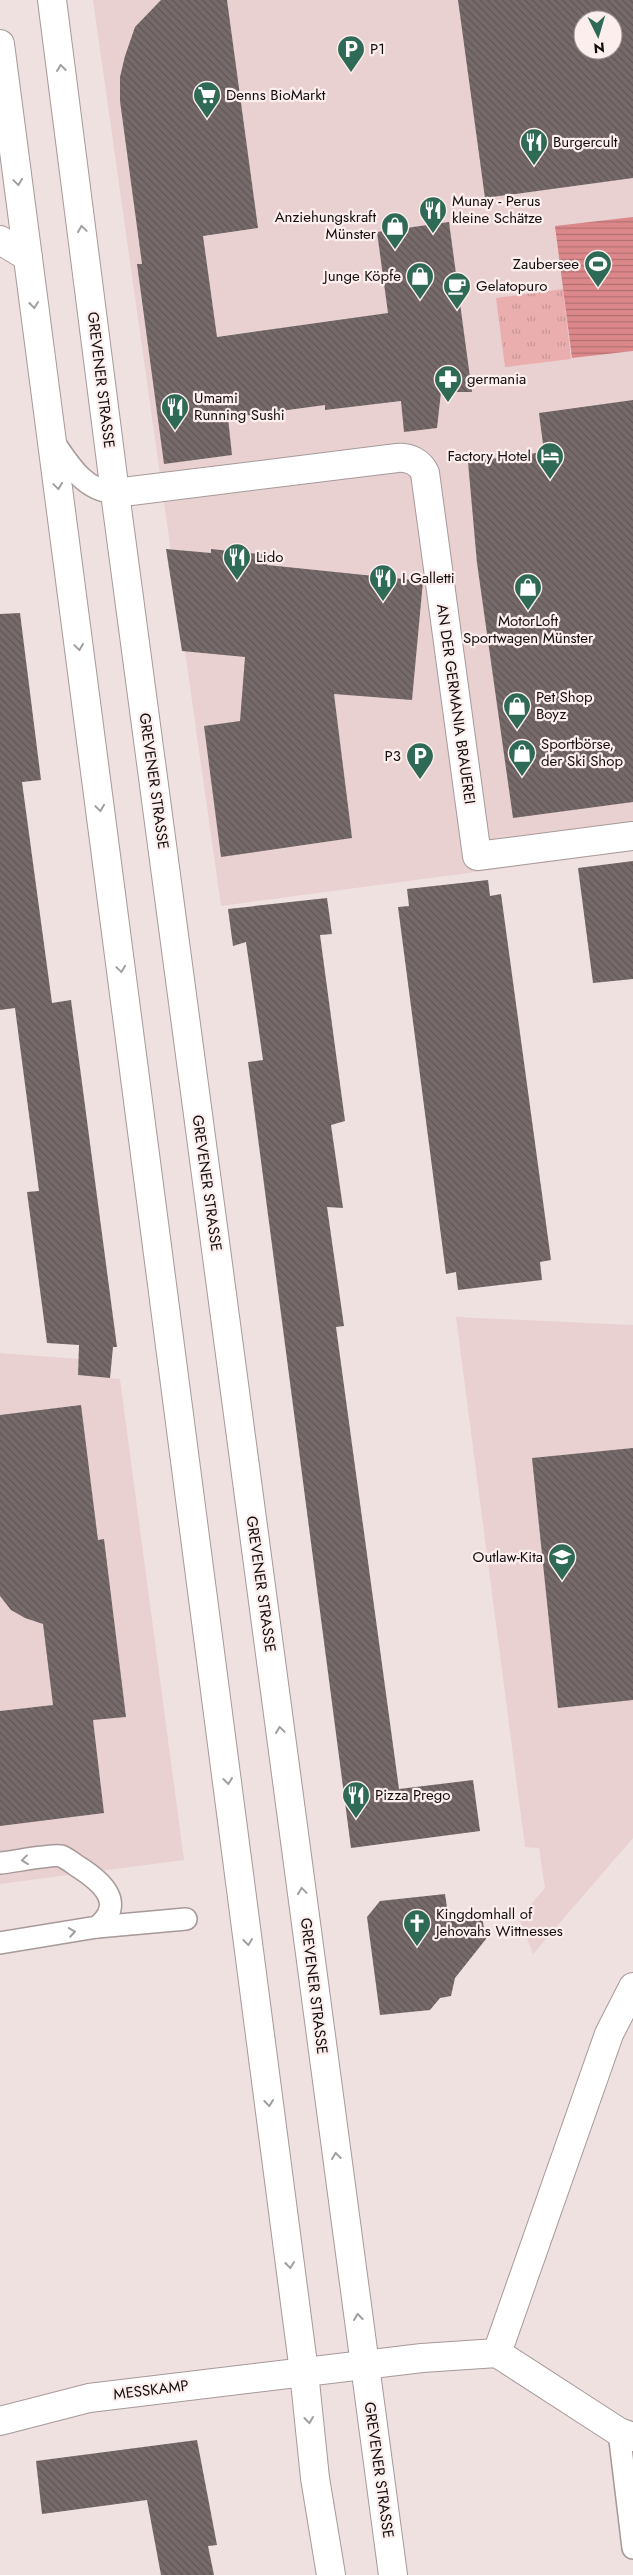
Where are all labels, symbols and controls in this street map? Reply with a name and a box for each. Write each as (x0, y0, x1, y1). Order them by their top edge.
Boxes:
north arrow (573, 10, 623, 60)
parking icon: P1 (336, 34, 366, 73)
place label: P1 (370, 38, 385, 60)
text: N (593, 38, 606, 58)
one-way arrow (56, 64, 67, 72)
supermarket icon: Denns BioMarkt (192, 80, 222, 119)
place label: Denns BioMarkt (226, 84, 326, 106)
restaurant icon: Burgercult (519, 127, 549, 166)
place label: Burgercult (553, 131, 618, 153)
one-way arrow (12, 178, 23, 186)
place label: Munay - Perus kleine Schätze (452, 190, 543, 229)
restaurant icon: Munay - Perus kleine Schätze (418, 195, 448, 234)
place label: Anziehungskraft Münster (275, 206, 377, 245)
shop icon: Anziehungskraft Münster (380, 211, 410, 250)
one-way arrow (77, 225, 88, 233)
sports icon: Zaubersee (583, 249, 613, 288)
place label: Zaubersee (513, 253, 579, 275)
shop icon: Junge Köpfe (405, 261, 435, 300)
place label: Junge Köpfe (322, 265, 401, 287)
cafe icon: Gelatopuro (442, 271, 472, 310)
place label: Gelatopuro (476, 275, 547, 297)
one-way arrow (28, 301, 39, 309)
street label: GREVENER STRASSE (82, 310, 120, 450)
pharmacy icon: germania (433, 364, 463, 403)
place label: germania (467, 368, 526, 390)
place label: Umami Running Sushi (194, 387, 285, 426)
restaurant icon: Umami Running Sushi (160, 392, 190, 431)
hotel icon: Factory Hotel (535, 441, 565, 480)
place label: Factory Hotel (447, 445, 531, 467)
one-way arrow (52, 481, 62, 490)
restaurant icon: Lido (222, 542, 252, 581)
place label: Lido (256, 546, 283, 568)
restaurant icon: I Galletti (368, 563, 398, 602)
place label: I Galletti (402, 567, 455, 589)
shop icon: MotorLoft Sportwagen Münster (513, 572, 543, 611)
street label: AN DER GERMANIA BRAUEREI (431, 602, 481, 806)
place label: MotorLoft Sportwagen Münster (463, 610, 594, 649)
one-way arrow (73, 643, 84, 651)
place label: Pet Shop Boyz (536, 686, 593, 725)
shop icon: Pet Shop Boyz (502, 691, 532, 730)
street label: GREVENER STRASSE (134, 711, 174, 851)
place label: Sportbörse, der Ski Shop (541, 733, 623, 772)
shop icon: Sportbörse, der Ski Shop (507, 738, 537, 777)
parking icon: P3 (405, 741, 435, 780)
place label: P3 (385, 745, 401, 767)
one-way arrow (94, 804, 105, 812)
one-way arrow (115, 965, 126, 973)
street label: GREVENER STRASSE (187, 1113, 227, 1253)
street label: GREVENER STRASSE (241, 1514, 281, 1654)
school or university icon: Outlaw-Kita (547, 1542, 577, 1581)
place label: Outlaw-Kita (473, 1546, 543, 1568)
one-way arrow (276, 1725, 286, 1734)
one-way arrow (222, 1777, 233, 1785)
restaurant icon: Pizza Prego (341, 1780, 371, 1819)
place label: Pizza Prego (375, 1784, 450, 1806)
one-way arrow (20, 1854, 28, 1865)
one-way arrow (297, 1886, 308, 1894)
place label: Kingdomhall of Jehovahs Wittnesses (434, 1903, 563, 1942)
church icon: Kingdomhall of Jehovahs Wittnesses (402, 1908, 432, 1947)
street label: GREVENER STRASSE (295, 1916, 333, 2056)
one-way arrow (68, 1927, 76, 1938)
one-way arrow (242, 1939, 253, 1947)
one-way arrow (263, 2100, 274, 2108)
one-way arrow (331, 2152, 342, 2160)
one-way arrow (284, 2261, 295, 2269)
one-way arrow (353, 2313, 364, 2321)
street label: MESSKAMP (112, 2374, 190, 2406)
street label: GREVENER STRASSE (359, 2400, 399, 2540)
one-way arrow (303, 2417, 314, 2425)

